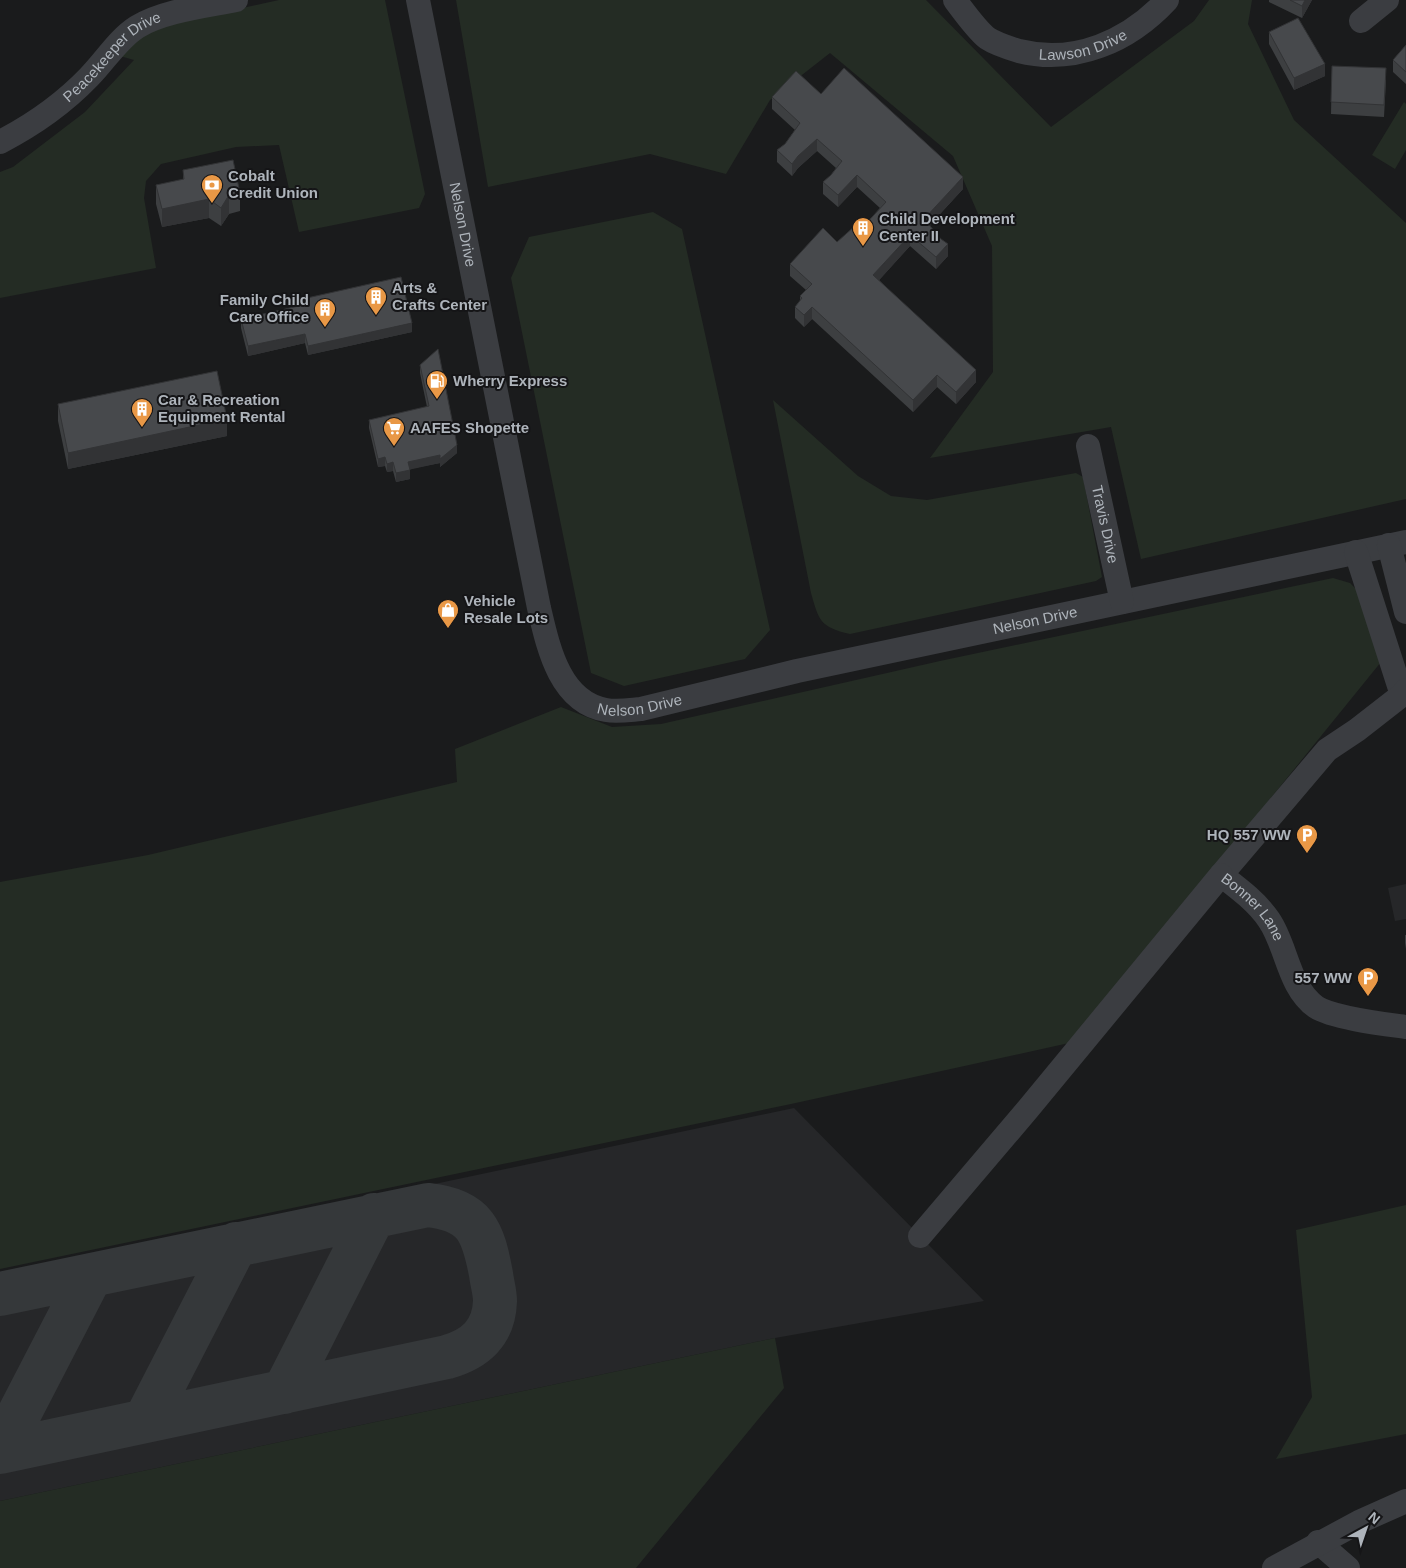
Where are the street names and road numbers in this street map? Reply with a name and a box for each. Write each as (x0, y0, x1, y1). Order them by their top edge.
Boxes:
street label: Peacekeeper Drive (59, 8, 163, 105)
street label: Lawson Drive (1038, 26, 1130, 63)
street label: Nelson Drive (446, 181, 480, 268)
street label: Travis Drive (1089, 483, 1122, 565)
street label: Nelson Drive (991, 603, 1079, 637)
street label: Nelson Drive (596, 690, 684, 719)
street label: Bonner Lane (1218, 869, 1288, 943)

